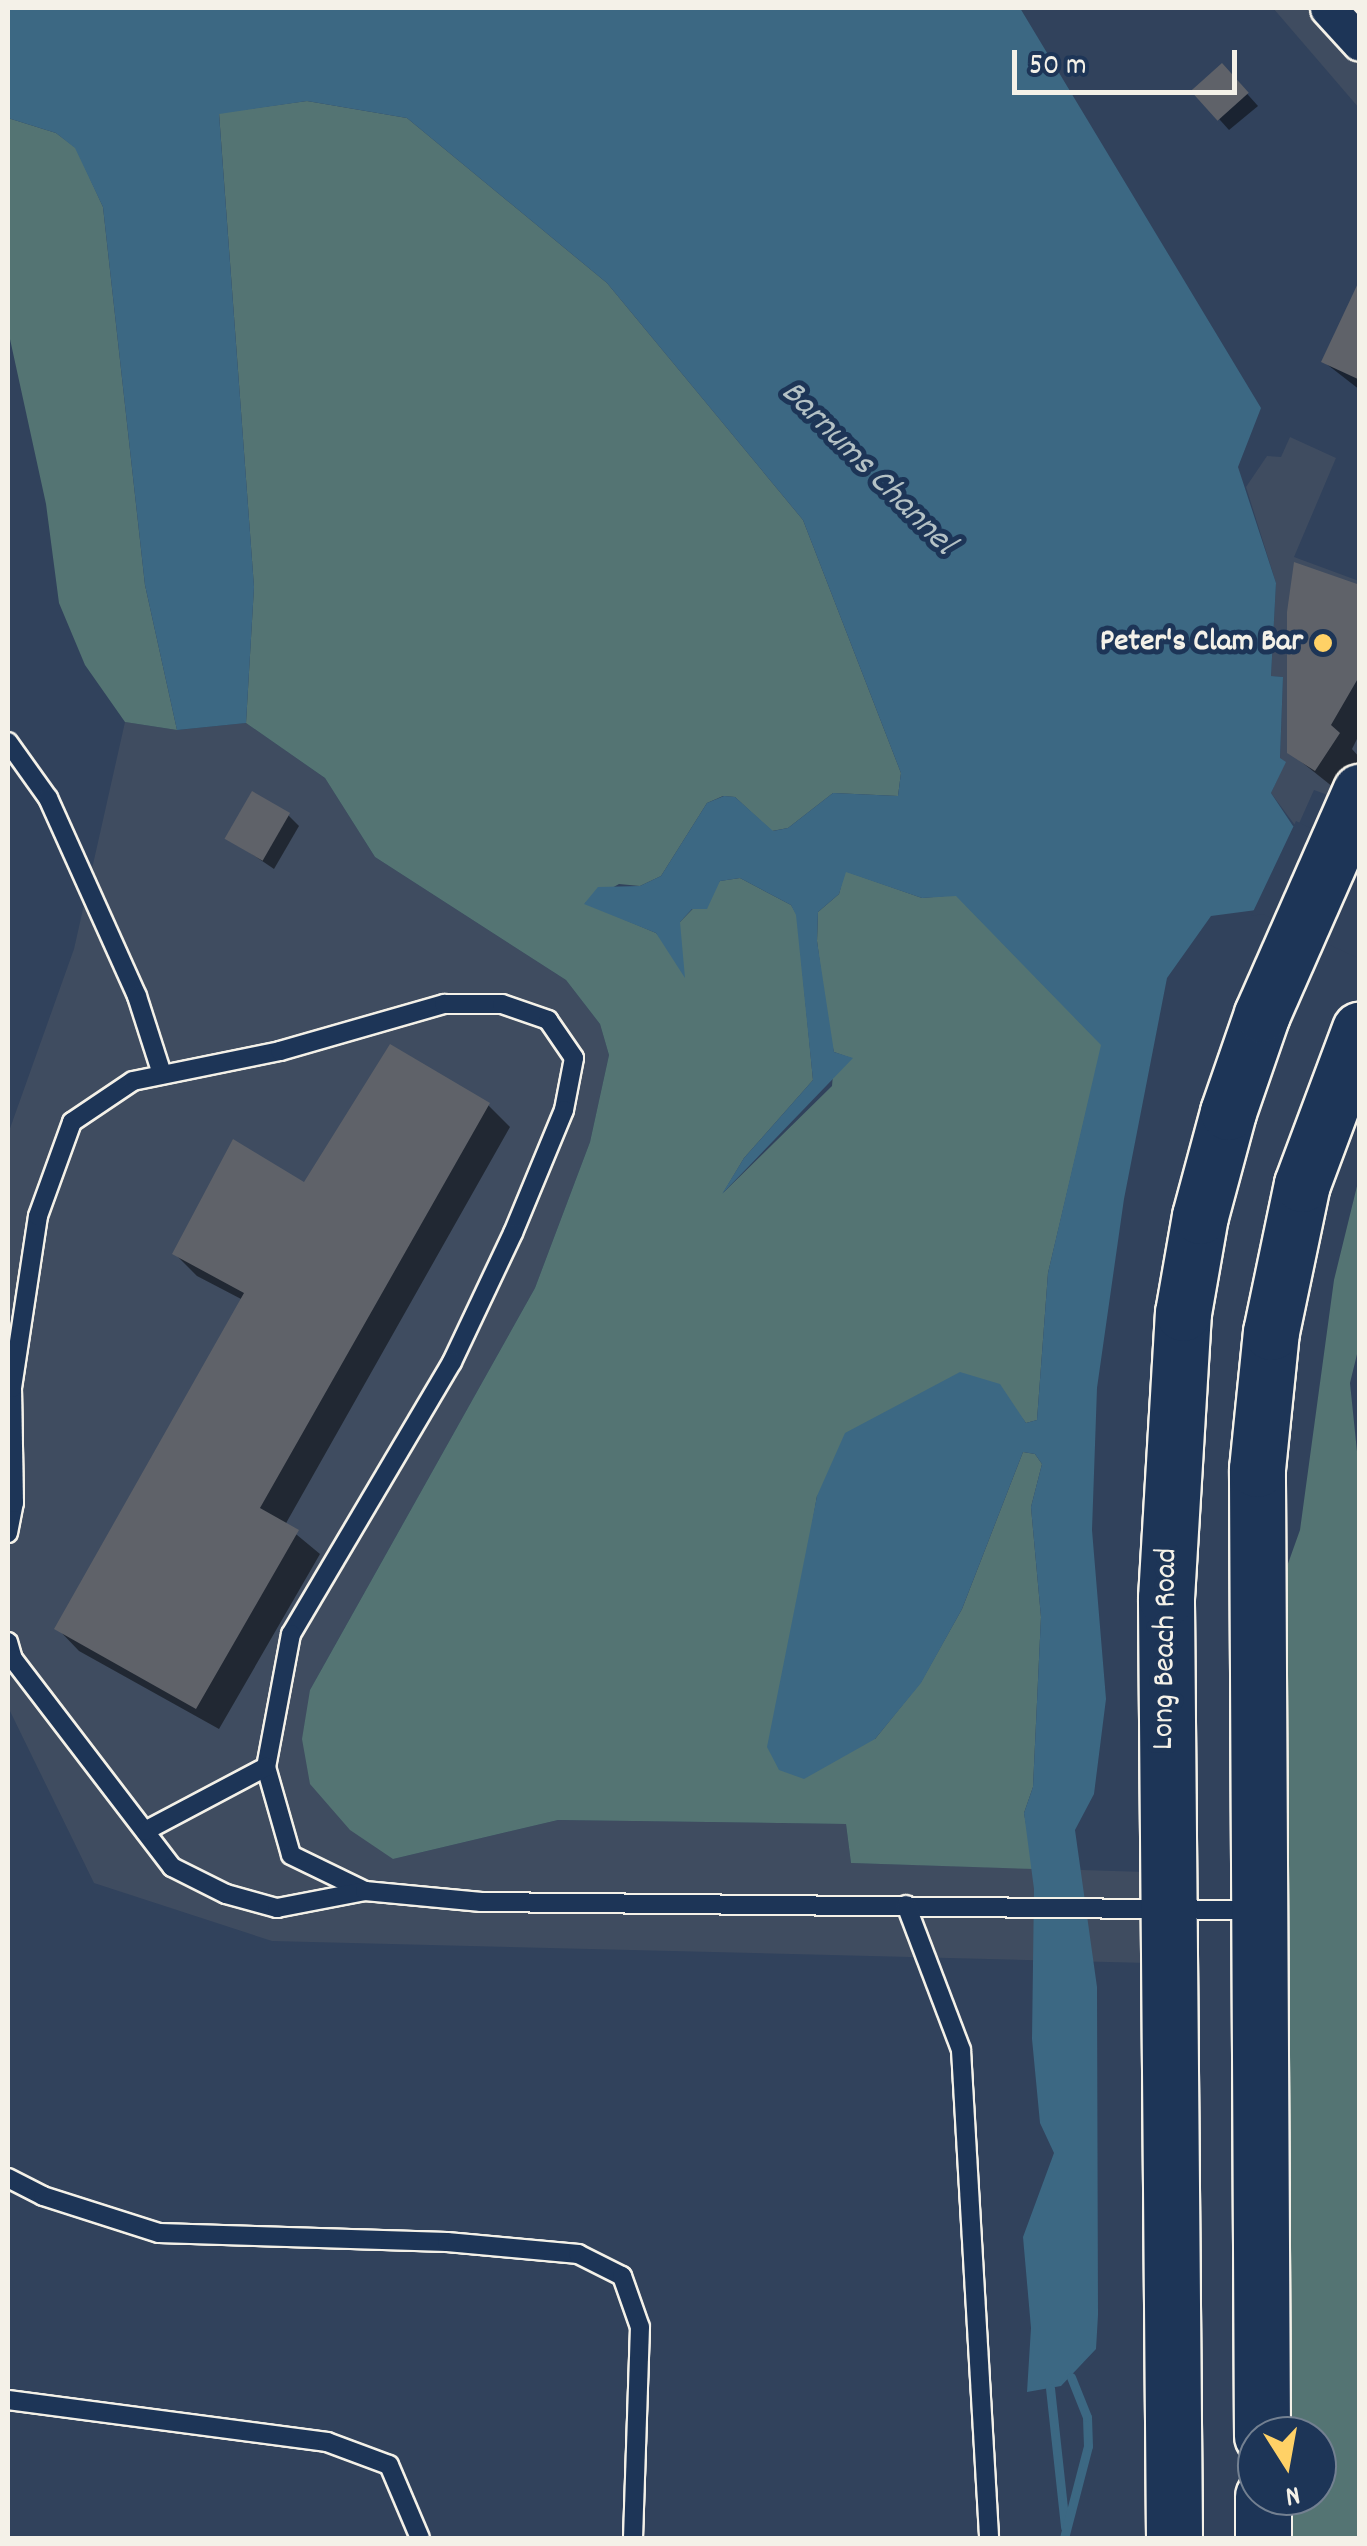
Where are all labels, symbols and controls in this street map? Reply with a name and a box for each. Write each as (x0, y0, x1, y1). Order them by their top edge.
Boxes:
scale bar (1017, 30, 1242, 92)
text: 50 m (1029, 46, 1087, 89)
water label: Barnums Channel (771, 373, 963, 565)
place label: Peter's Clam Bar (1100, 624, 1303, 662)
marker: Peter's Clam Bar (1312, 632, 1334, 654)
street label: Long Beach Road (1146, 1547, 1188, 1751)
north arrow (1237, 2416, 1337, 2516)
text: N (1282, 2473, 1303, 2514)

